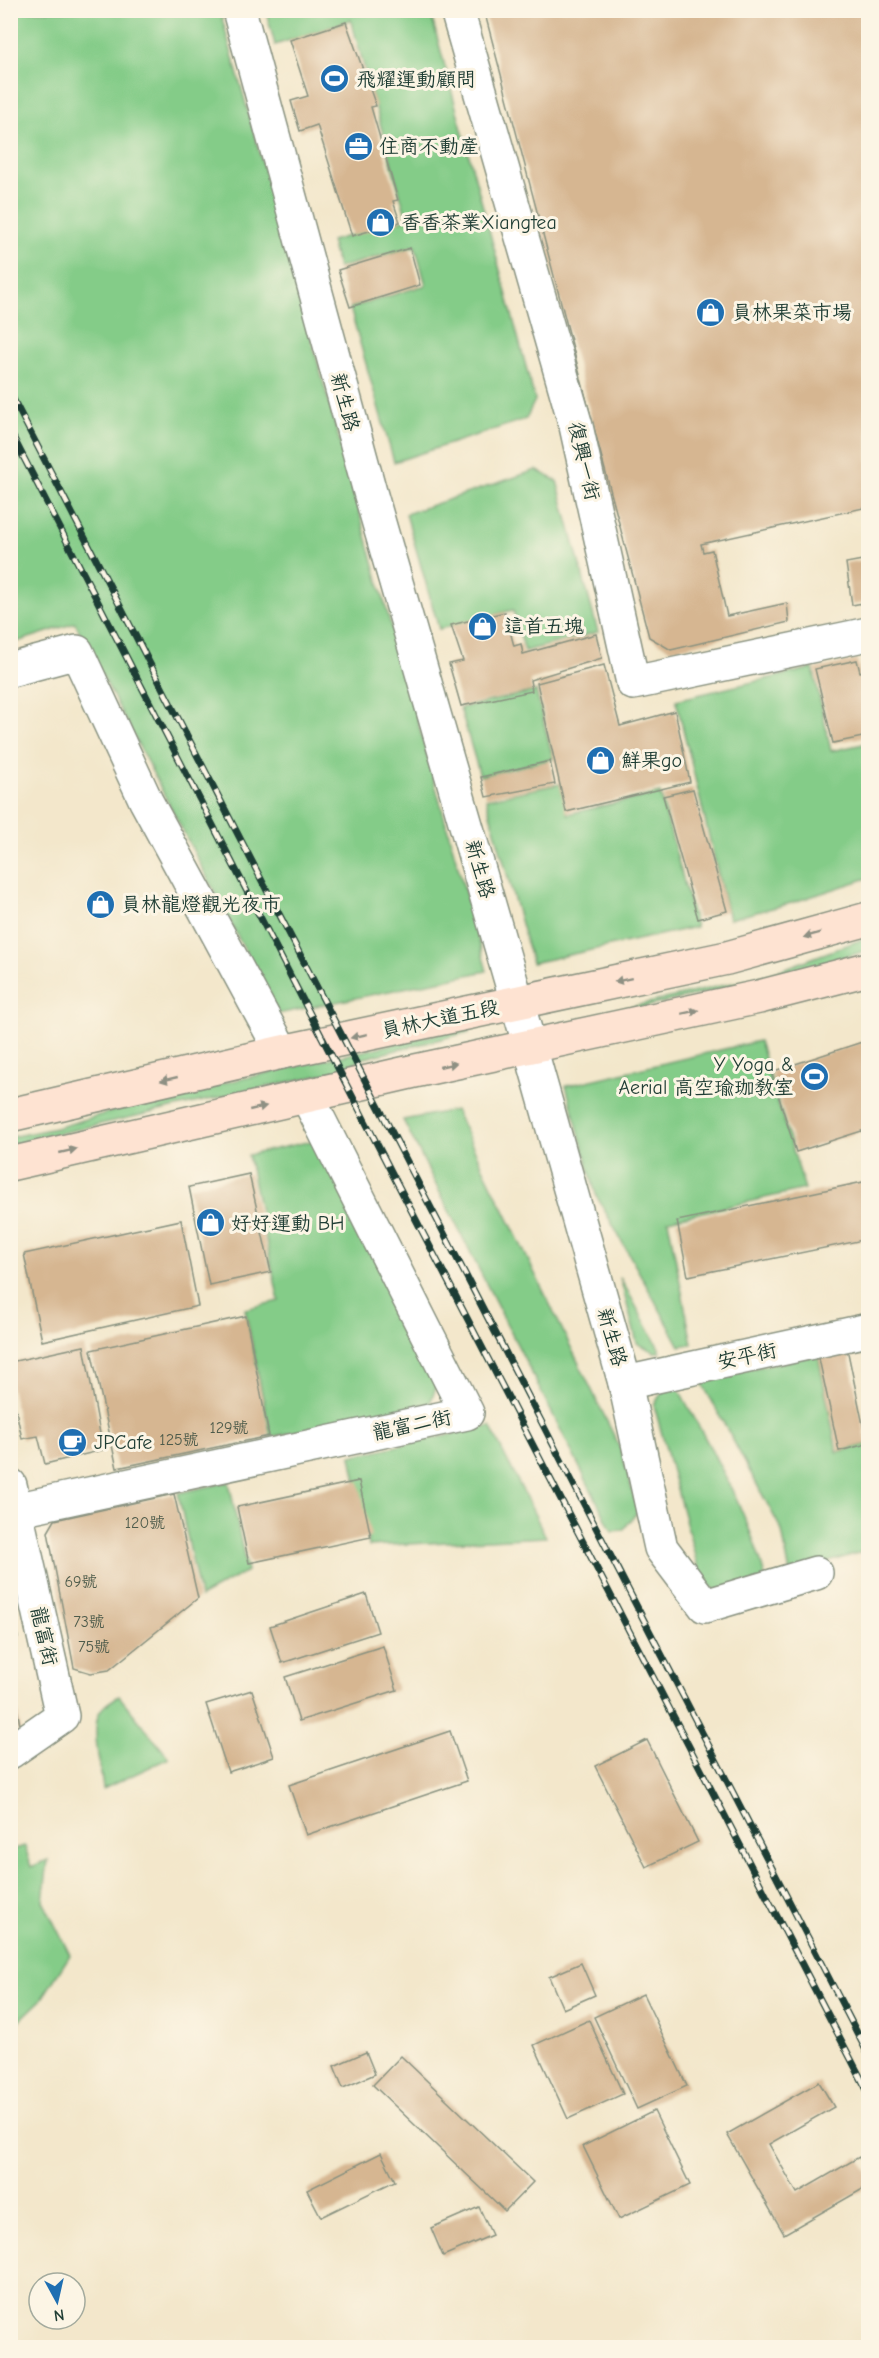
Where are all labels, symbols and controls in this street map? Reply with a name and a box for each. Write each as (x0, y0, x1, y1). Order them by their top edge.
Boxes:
sports icon: 飛耀運動顧問 (319, 63, 351, 95)
place label: 飛耀運動顧問 (356, 68, 476, 91)
office icon: 住商不動產 (342, 130, 374, 162)
place label: 住商不動產 (379, 135, 479, 158)
shop icon: 香香茶業Xiangtea (364, 206, 396, 238)
place label: 香香茶業Xiangtea (401, 211, 557, 234)
shop icon: 員林果菜市場 (695, 296, 727, 328)
place label: 員林果菜市場 (732, 301, 852, 324)
street label: 新生路 (326, 370, 364, 435)
street label: 復興一街 (564, 419, 604, 503)
shop icon: 這首五塊 (467, 610, 499, 642)
place label: 這首五塊 (504, 615, 584, 638)
shop icon: 鮮果go (584, 744, 616, 776)
place label: 鮮果go (621, 749, 682, 772)
street label: 新生路 (461, 837, 500, 902)
shop icon: 員林龍燈觀光夜市 (84, 888, 116, 920)
place label: 員林龍燈觀光夜市 (121, 893, 281, 916)
one-way arrow (803, 930, 821, 940)
one-way arrow (613, 976, 632, 986)
street label: 員林大道五段 (379, 995, 501, 1043)
one-way arrow (681, 1007, 700, 1016)
one-way arrow (350, 1032, 368, 1042)
place label: Y Yoga & Aerial 高空瑜珈教室 (619, 1053, 794, 1099)
one-way arrow (439, 1059, 457, 1069)
sports icon: Y Yoga & Aerial 高空瑜珈教室 (799, 1060, 831, 1092)
one-way arrow (160, 1074, 178, 1084)
one-way arrow (248, 1102, 267, 1112)
one-way arrow (58, 1146, 77, 1155)
shop icon: 好好運動 BH (194, 1207, 226, 1239)
place label: 好好運動 BH (231, 1212, 345, 1235)
street label: 新生路 (593, 1305, 632, 1370)
street label: 安平街 (715, 1339, 779, 1373)
street label: 龍富二街 (370, 1405, 454, 1445)
house number: 129號 (209, 1419, 249, 1437)
cafe icon: JPCafe (57, 1426, 89, 1458)
place label: JPCafe (94, 1431, 152, 1454)
house number: 125號 (159, 1431, 199, 1449)
house number: 120號 (125, 1514, 165, 1532)
house number: 69號 (64, 1573, 98, 1591)
street label: 龍富街 (26, 1604, 62, 1668)
house number: 73號 (73, 1613, 105, 1631)
house number: 75號 (78, 1638, 110, 1656)
north arrow (27, 2271, 87, 2331)
text: N (53, 2305, 65, 2325)

